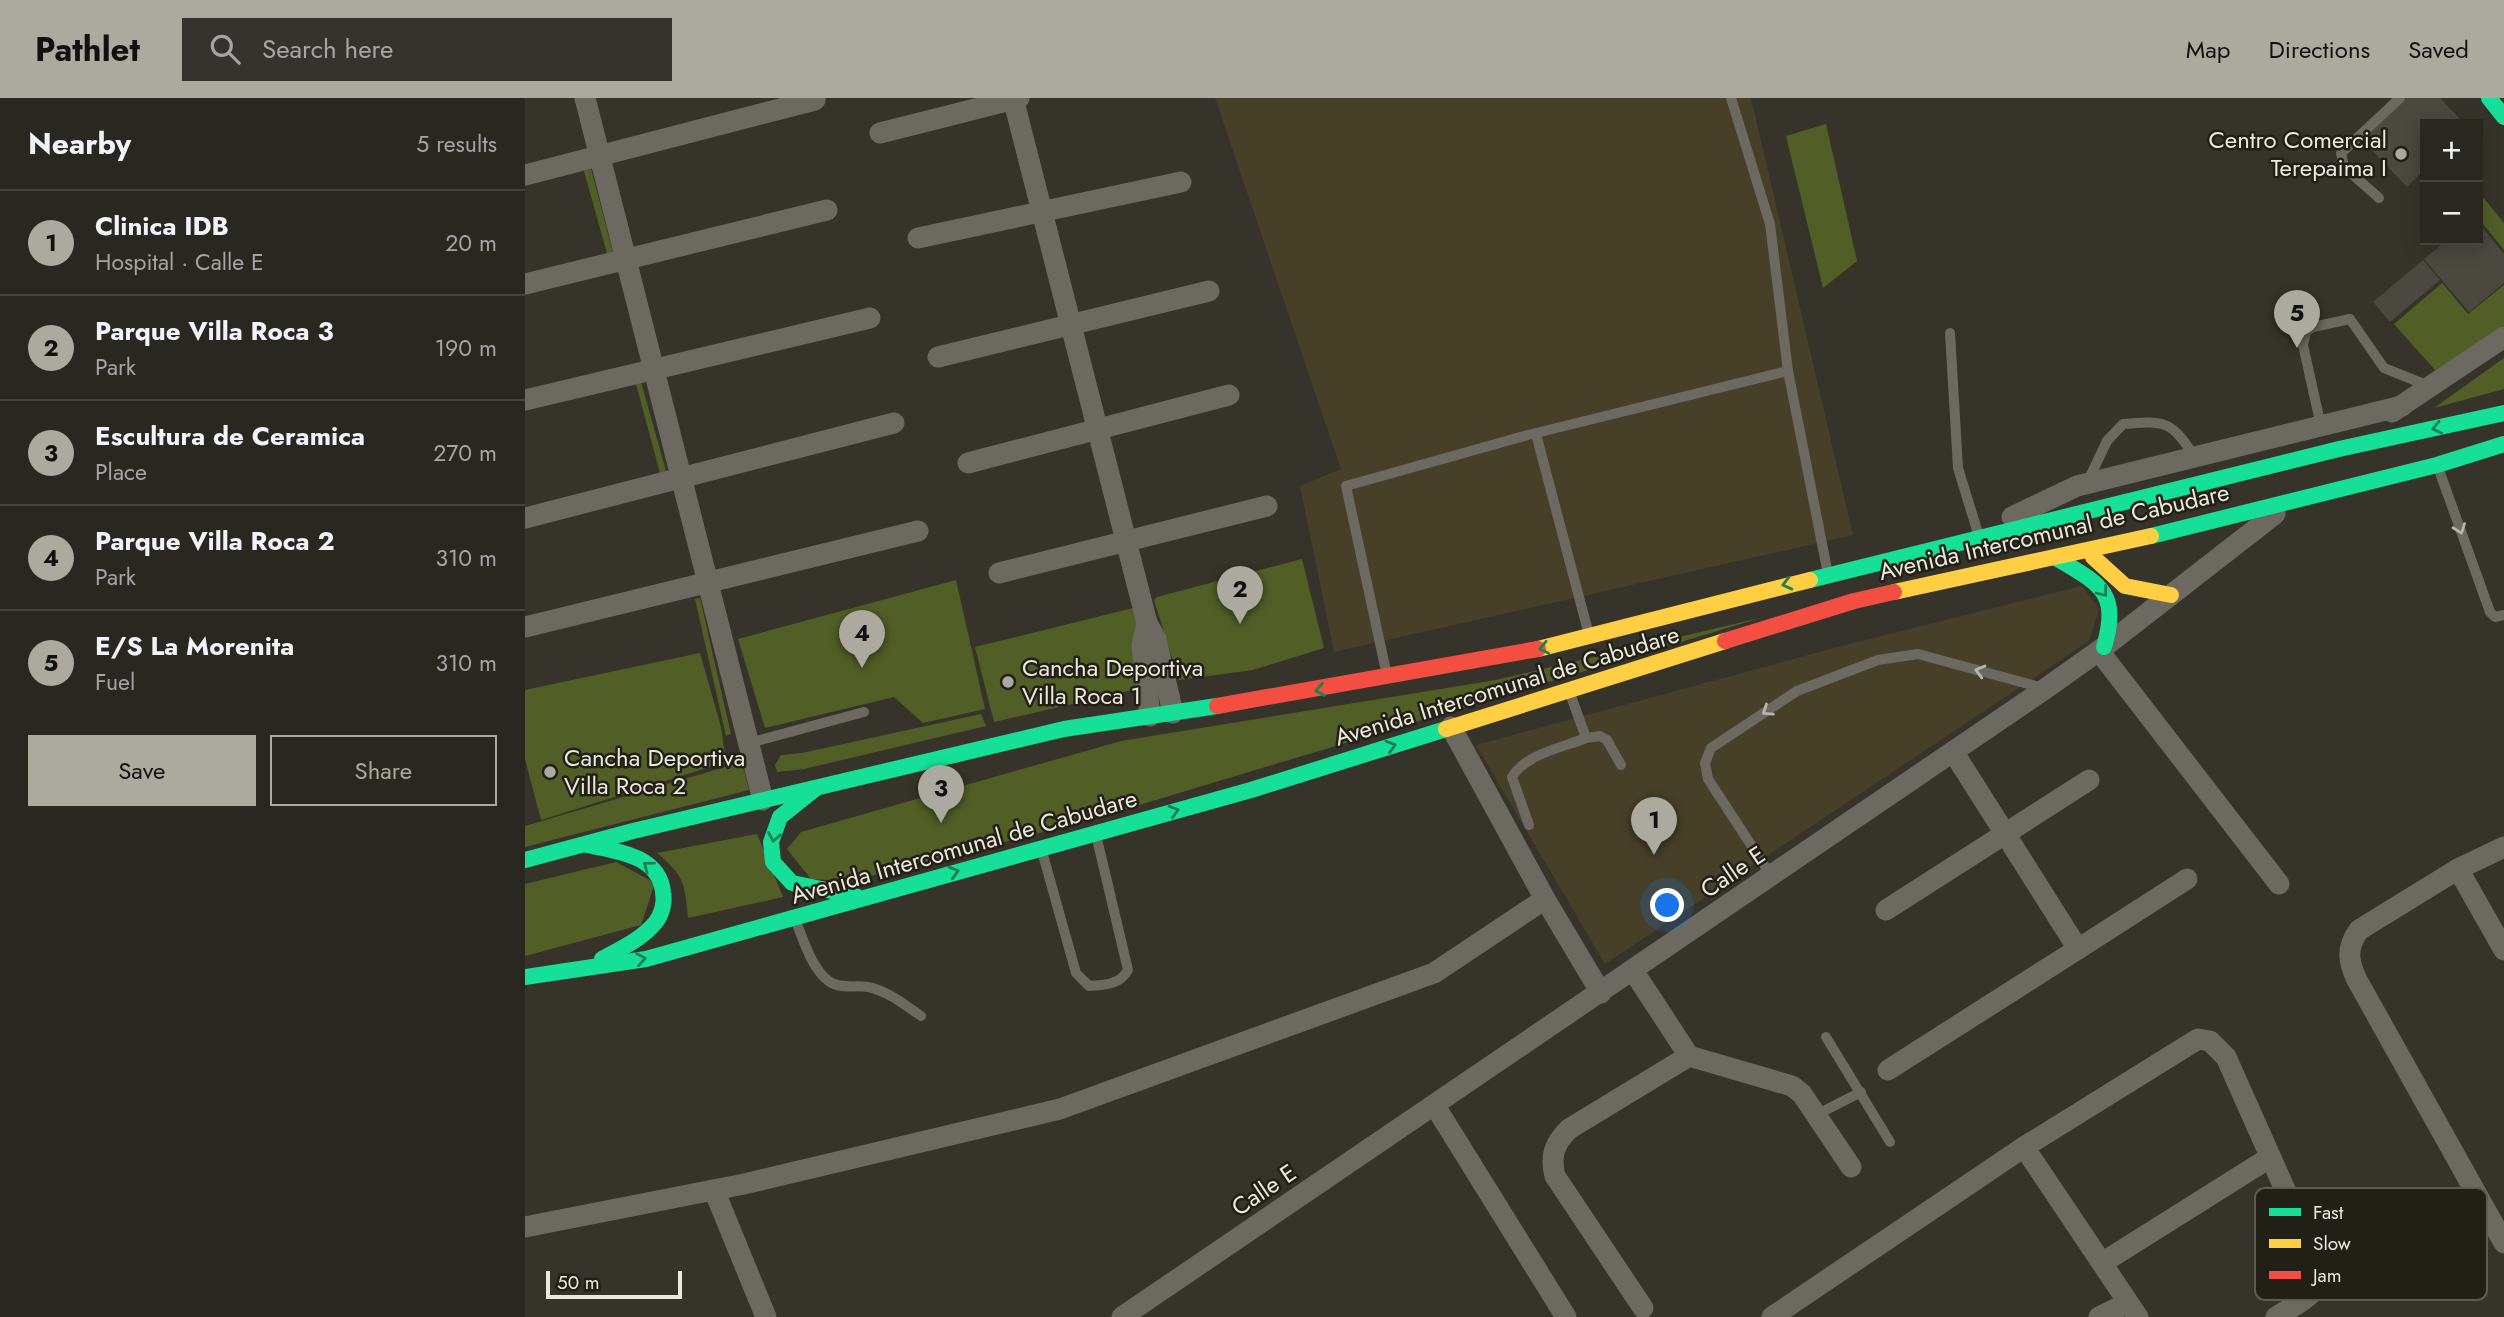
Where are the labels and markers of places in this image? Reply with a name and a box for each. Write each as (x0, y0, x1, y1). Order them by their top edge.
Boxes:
place label: Centro Comercial Terepaima I (2208, 122, 2387, 185)
marker: Centro Comercial Terepaima I (2393, 146, 2409, 162)
pin: 5 (2274, 290, 2320, 348)
pin: 2 (1217, 566, 1263, 624)
pin: 4 (839, 610, 885, 668)
place label: Cancha Deportiva Villa Roca 1 (1022, 650, 1203, 713)
marker: Cancha Deportiva Villa Roca 1 (1000, 674, 1016, 690)
place label: Cancha Deportiva Villa Roca 2 (564, 740, 745, 803)
marker: Cancha Deportiva Villa Roca 2 (542, 764, 558, 780)
pin: 3 (918, 765, 964, 823)
pin: 1 (1631, 797, 1677, 855)

